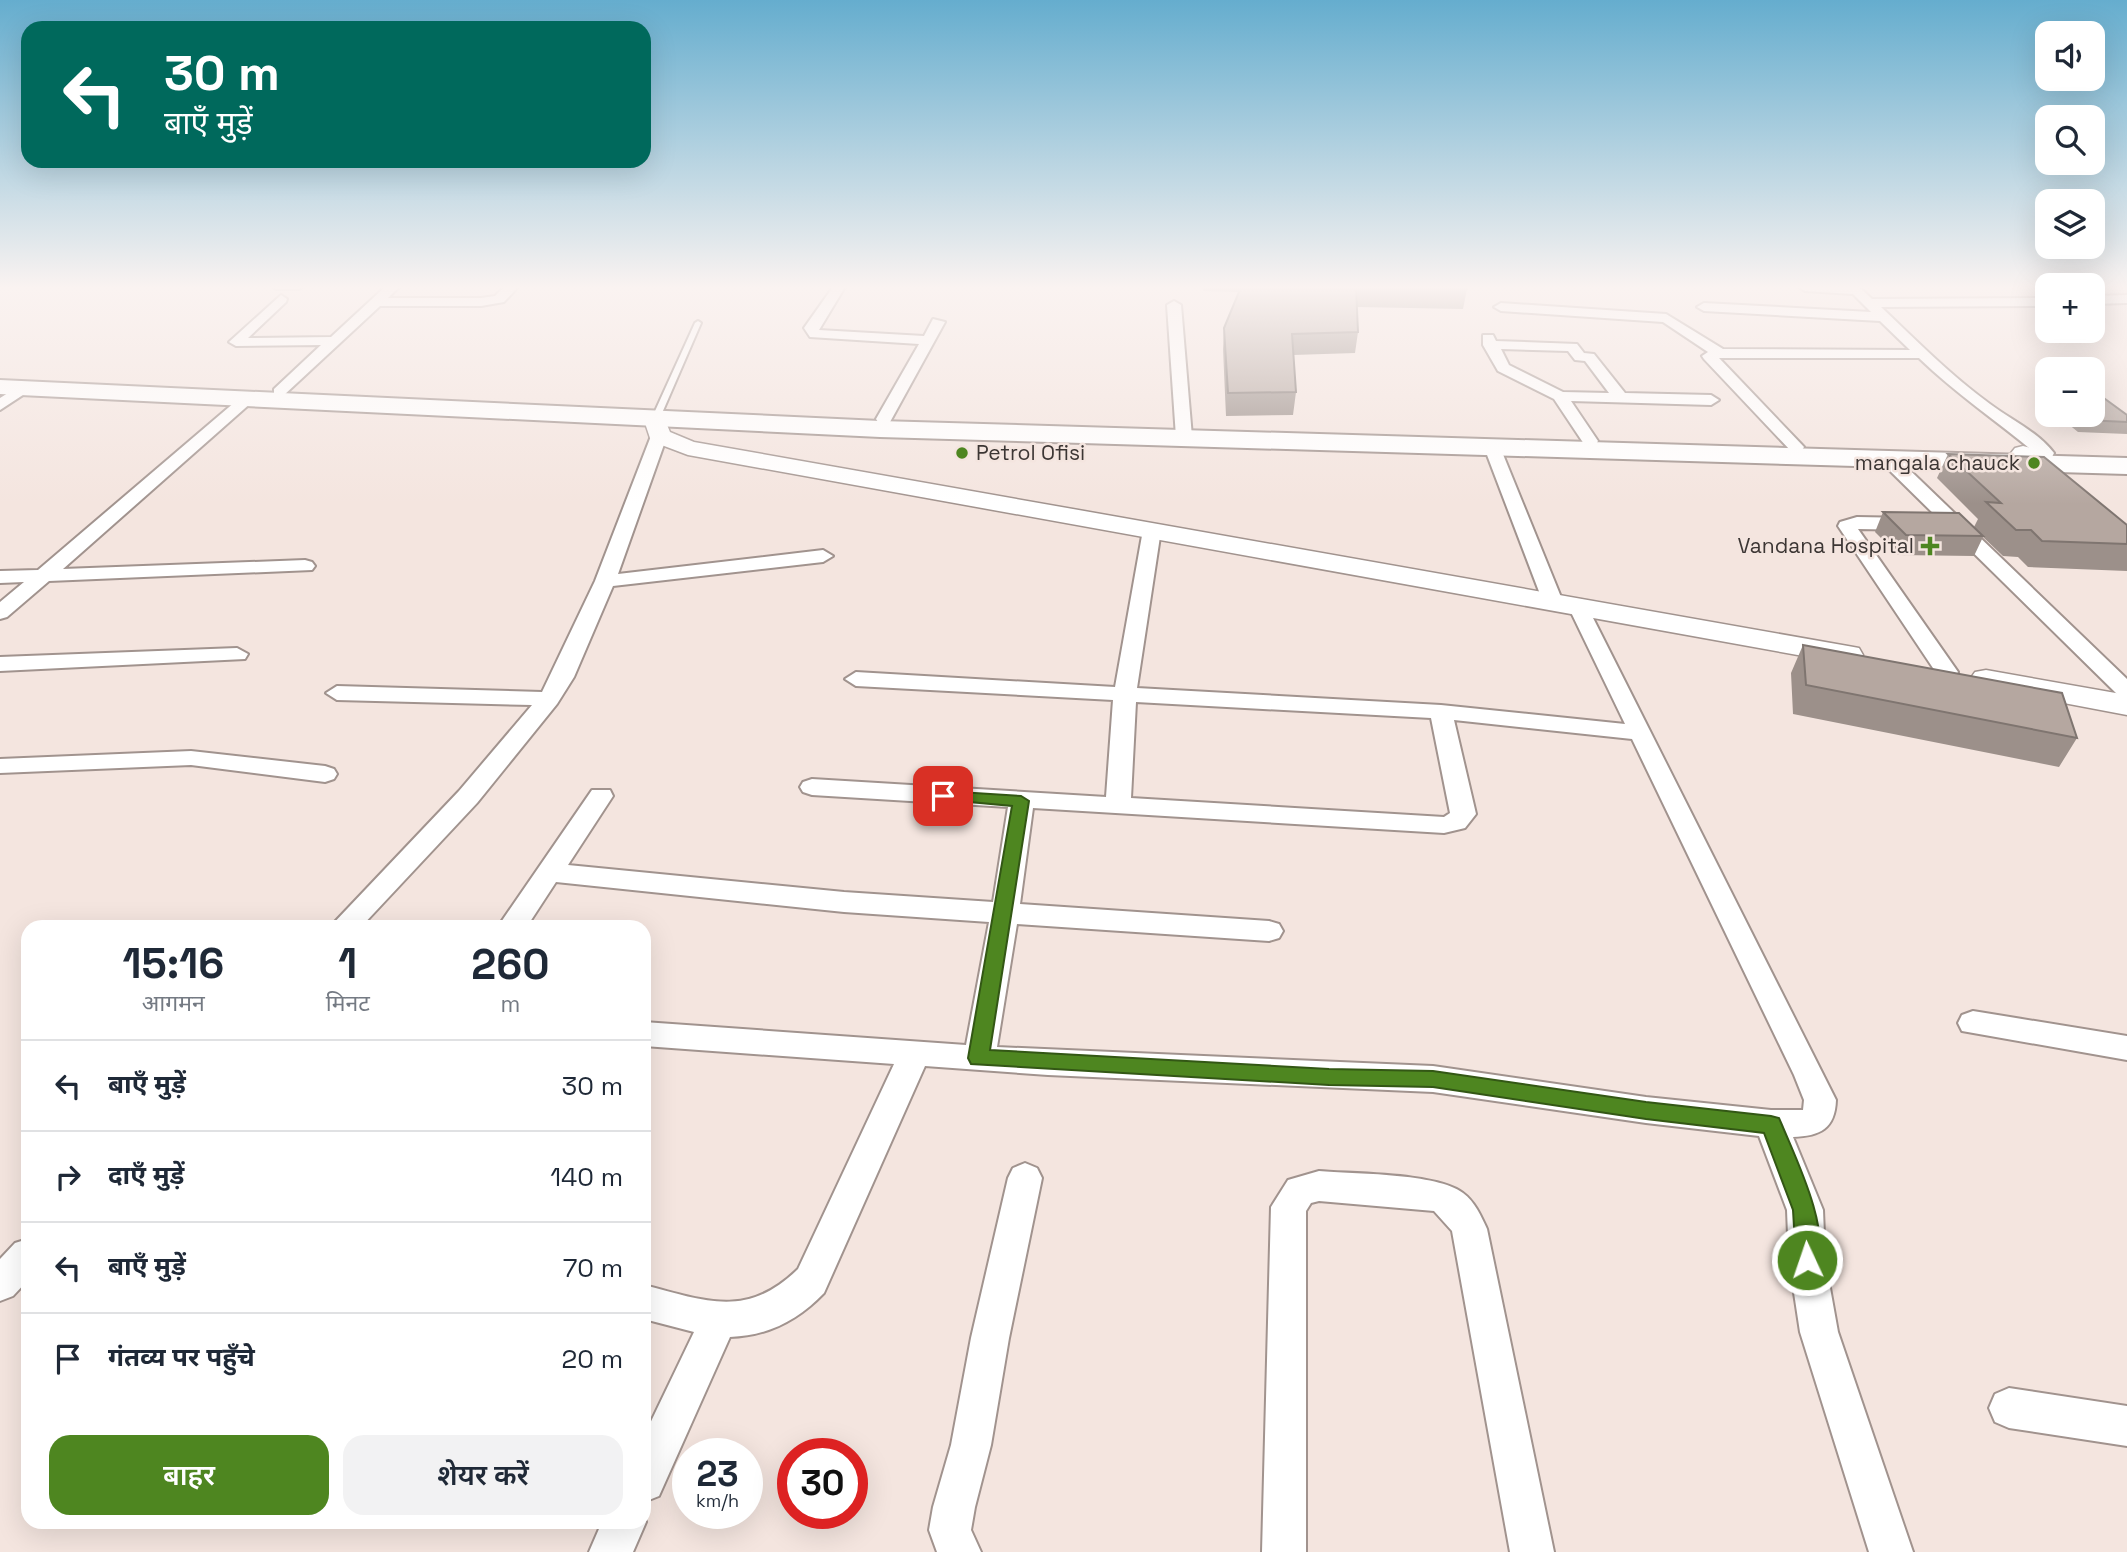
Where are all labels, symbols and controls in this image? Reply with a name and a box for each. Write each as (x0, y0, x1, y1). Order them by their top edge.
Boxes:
map controls (2035, 21, 2105, 427)
button: sound (2035, 21, 2105, 91)
text: 30 m (164, 42, 280, 104)
icon: left (49, 49, 140, 140)
text: बाएँ मुड़ें (164, 103, 253, 143)
button: search (2035, 105, 2105, 175)
button: layers (2035, 189, 2105, 259)
button: + (2035, 273, 2105, 343)
button: − (2035, 357, 2105, 427)
place label: Petrol Ofisi (976, 439, 1085, 466)
marker: Petrol Ofisi (954, 445, 970, 461)
place label: mangala chauck (1855, 449, 2020, 476)
marker: mangala chauck (2026, 455, 2042, 471)
place label: Vandana Hospital (1738, 532, 1914, 559)
marker: Vandana Hospital (1920, 536, 1940, 556)
pin (913, 766, 973, 826)
icon: arrive (924, 777, 962, 815)
text: 15:16 (123, 937, 224, 990)
text: 1 (338, 937, 357, 990)
text: 260 (471, 938, 549, 991)
text: आगमन (142, 988, 205, 1018)
text: मिनट (326, 988, 370, 1018)
text: m (500, 989, 520, 1019)
icon: left (49, 1067, 87, 1105)
text: बाएँ मुड़ें (108, 1067, 186, 1101)
text: 30 m (562, 1069, 623, 1103)
icon: right (49, 1158, 87, 1196)
text: दाएँ मुड़ें (108, 1158, 184, 1192)
text: 140 m (550, 1160, 623, 1194)
position arrow (1770, 1223, 1844, 1297)
icon: left (49, 1249, 87, 1287)
text: बाएँ मुड़ें (108, 1249, 186, 1283)
text: 70 m (563, 1251, 623, 1285)
icon: arrive (49, 1340, 87, 1378)
text: गंतव्य पर पहुँचे (108, 1340, 255, 1374)
text: 20 m (562, 1342, 623, 1376)
button: बाहर (49, 1435, 329, 1515)
button: शेयर करें (343, 1435, 623, 1515)
speed limit sign: 30 (777, 1438, 868, 1529)
text: 23 (696, 1452, 739, 1496)
text: km/h (696, 1489, 739, 1512)

